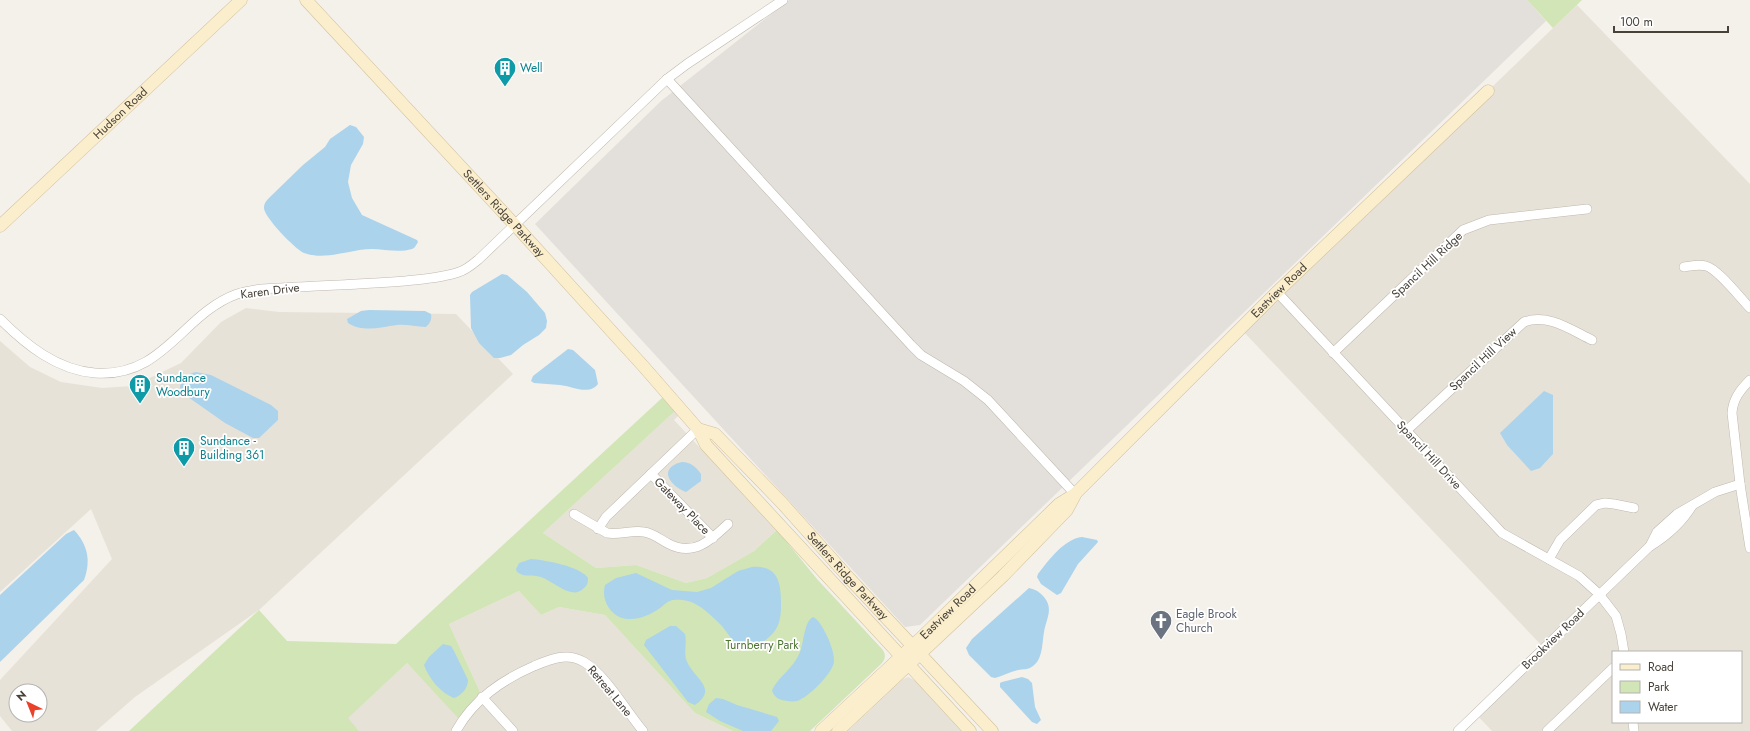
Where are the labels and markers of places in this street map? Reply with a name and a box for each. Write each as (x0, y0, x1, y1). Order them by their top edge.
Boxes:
building icon: Well (492, 55, 518, 88)
place label: Well (520, 59, 543, 77)
place label: Sundance Woodbury (156, 369, 210, 401)
building icon: Sundance Woodbury (127, 372, 153, 405)
place label: Sundance - Building 361 (200, 432, 264, 464)
building icon: Sundance - Building 361 (171, 435, 197, 468)
place label: Eagle Brook Church (1176, 605, 1237, 637)
church icon: Eagle Brook Church (1148, 608, 1174, 641)

